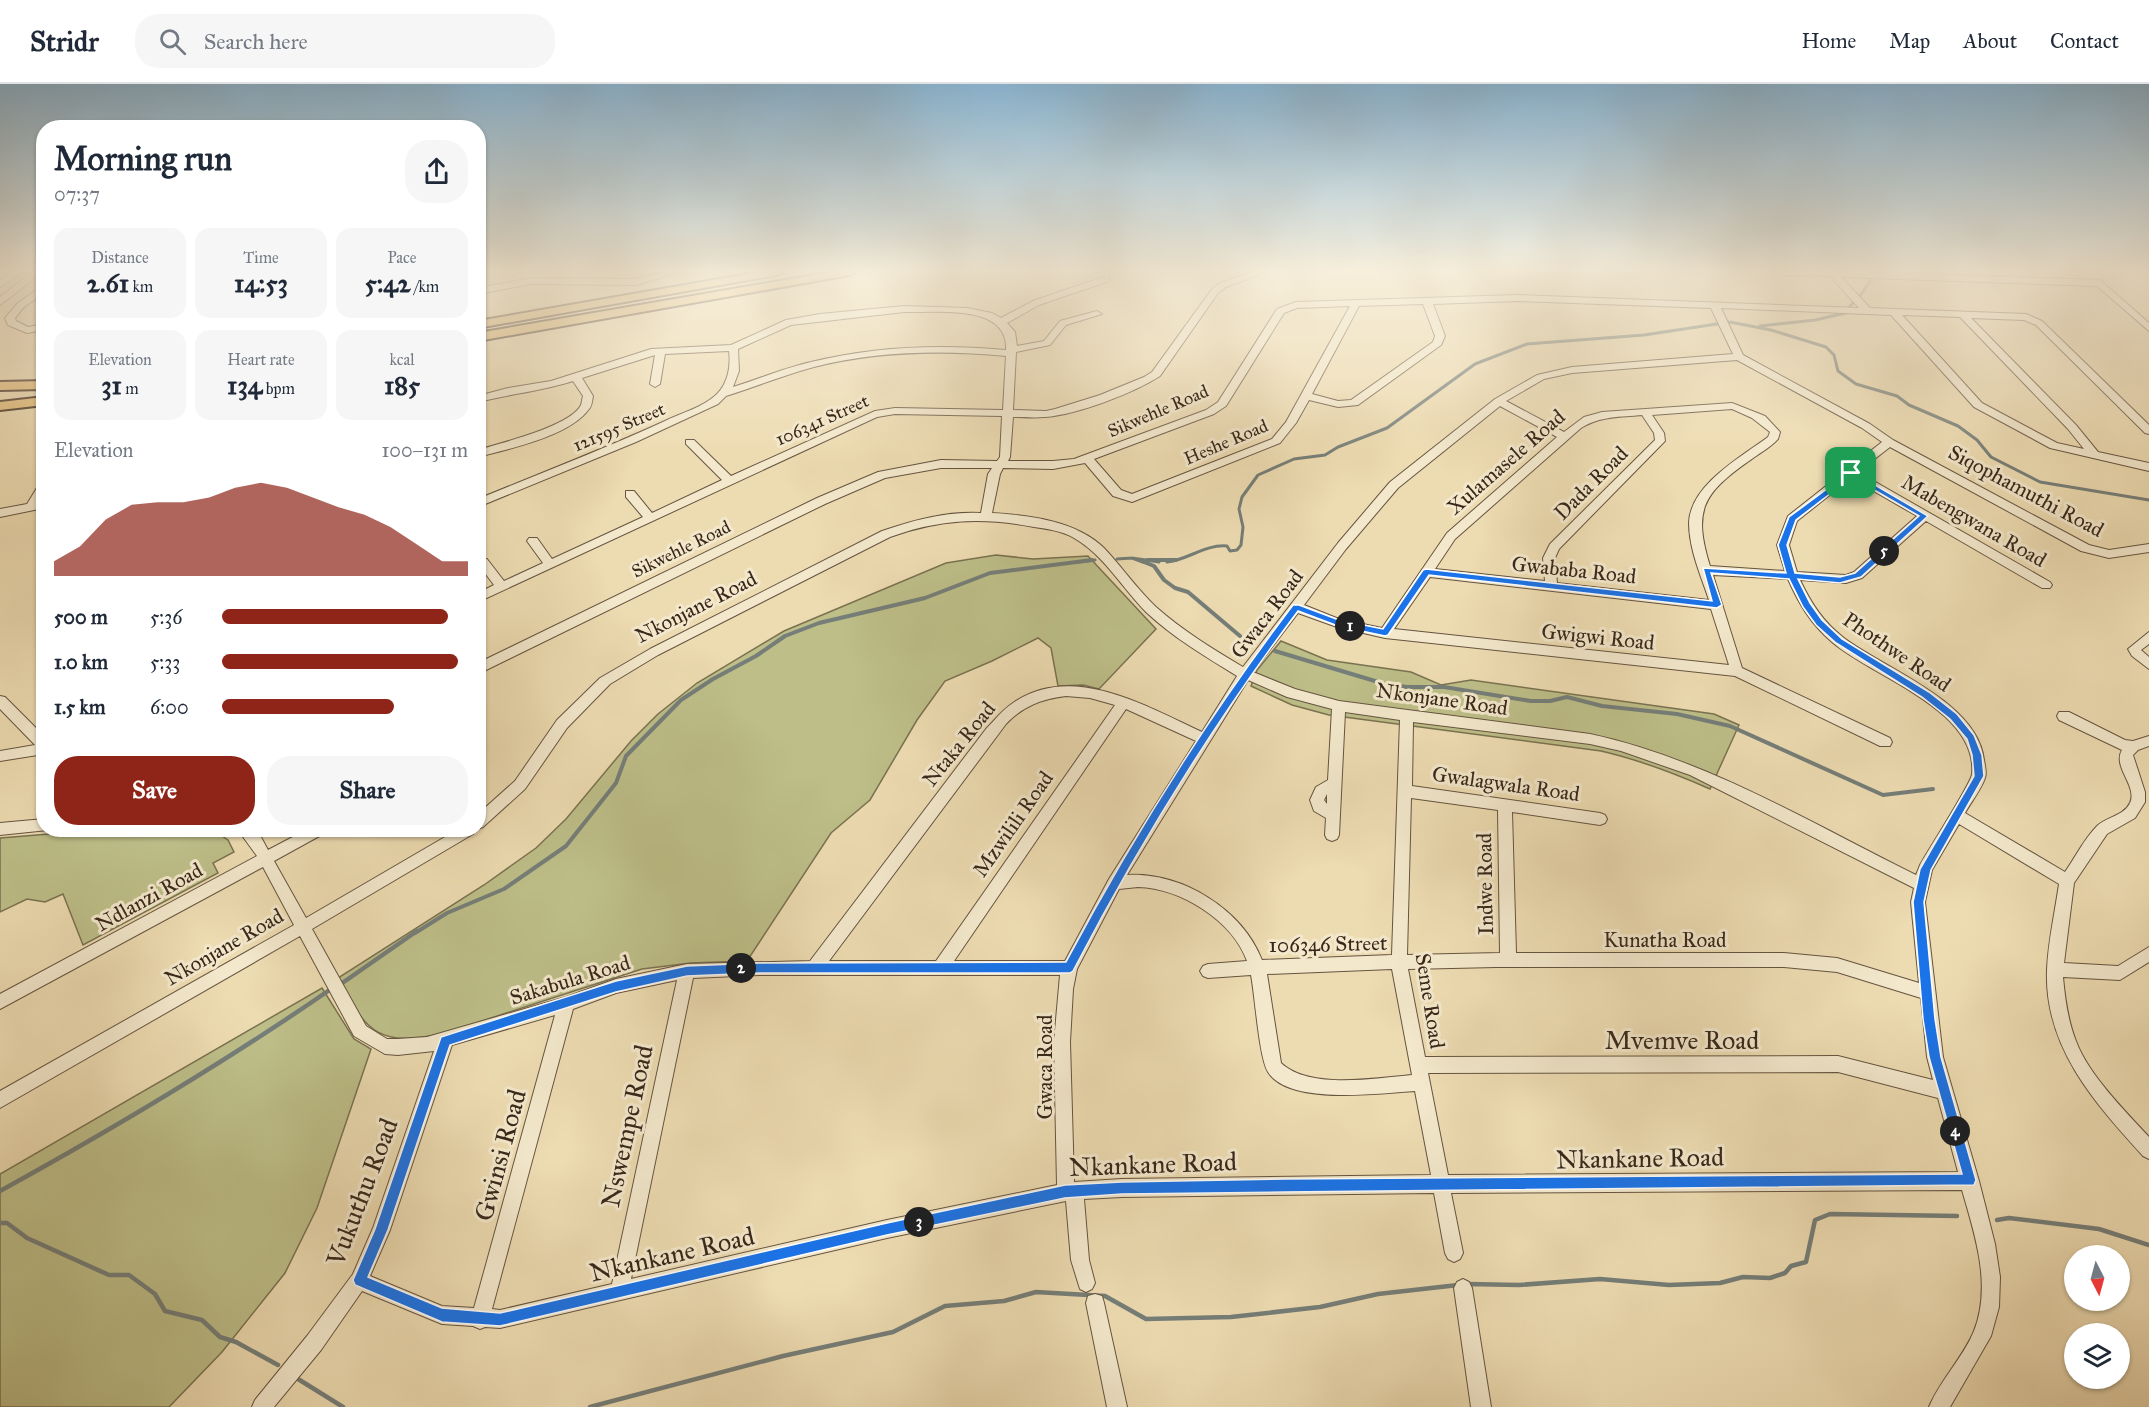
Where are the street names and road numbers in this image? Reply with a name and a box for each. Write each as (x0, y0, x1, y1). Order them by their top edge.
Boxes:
street label: Sikwehle Road (1104, 380, 1212, 442)
street label: 106341 Street (772, 389, 873, 450)
street label: 121595 Street (570, 397, 669, 456)
street label: Xulamasele Road (1442, 403, 1571, 520)
street label: Heshe Road (1181, 414, 1271, 470)
street label: Siqophamuthi Road (1944, 439, 2109, 543)
street label: Dada Road (1549, 440, 1634, 525)
street label: Mabengwana Road (1897, 469, 2051, 573)
street label: Sikwehle Road (628, 516, 734, 582)
street label: Gwababa Road (1510, 551, 1638, 590)
street label: Gwaca Road (1225, 564, 1309, 664)
street label: Nkonjane Road (631, 565, 761, 649)
street label: Phothwe Road (1838, 606, 1956, 698)
street label: Gwigwi Road (1540, 618, 1656, 656)
street label: Nkonjane Road (1374, 677, 1510, 721)
street label: Ntaka Road (917, 696, 1001, 792)
street label: Gwalagwala Road (1430, 761, 1582, 807)
street label: Mzwilili Road (967, 766, 1059, 882)
street label: Indwe Road (1471, 832, 1499, 935)
street label: Ndlanzi Road (91, 857, 208, 937)
street label: Nkonjane Road (160, 902, 288, 991)
street label: Kunatha Road (1603, 927, 1727, 953)
street label: 106346 Street (1268, 930, 1388, 958)
street label: Sakabula Road (507, 949, 634, 1011)
street label: Seme Road (1410, 951, 1450, 1051)
street label: Gwaca Road (1032, 1014, 1058, 1119)
street label: Mvemve Road (1605, 1024, 1759, 1056)
street label: Nswempe Road (594, 1042, 660, 1210)
street label: Gwinsi Road (467, 1086, 533, 1224)
street label: Vukuthu Road (319, 1114, 405, 1271)
street label: Nkankane Road (1556, 1141, 1724, 1175)
street label: Nkankane Road (1068, 1145, 1238, 1183)
street label: Nkankane Road (586, 1220, 758, 1288)

